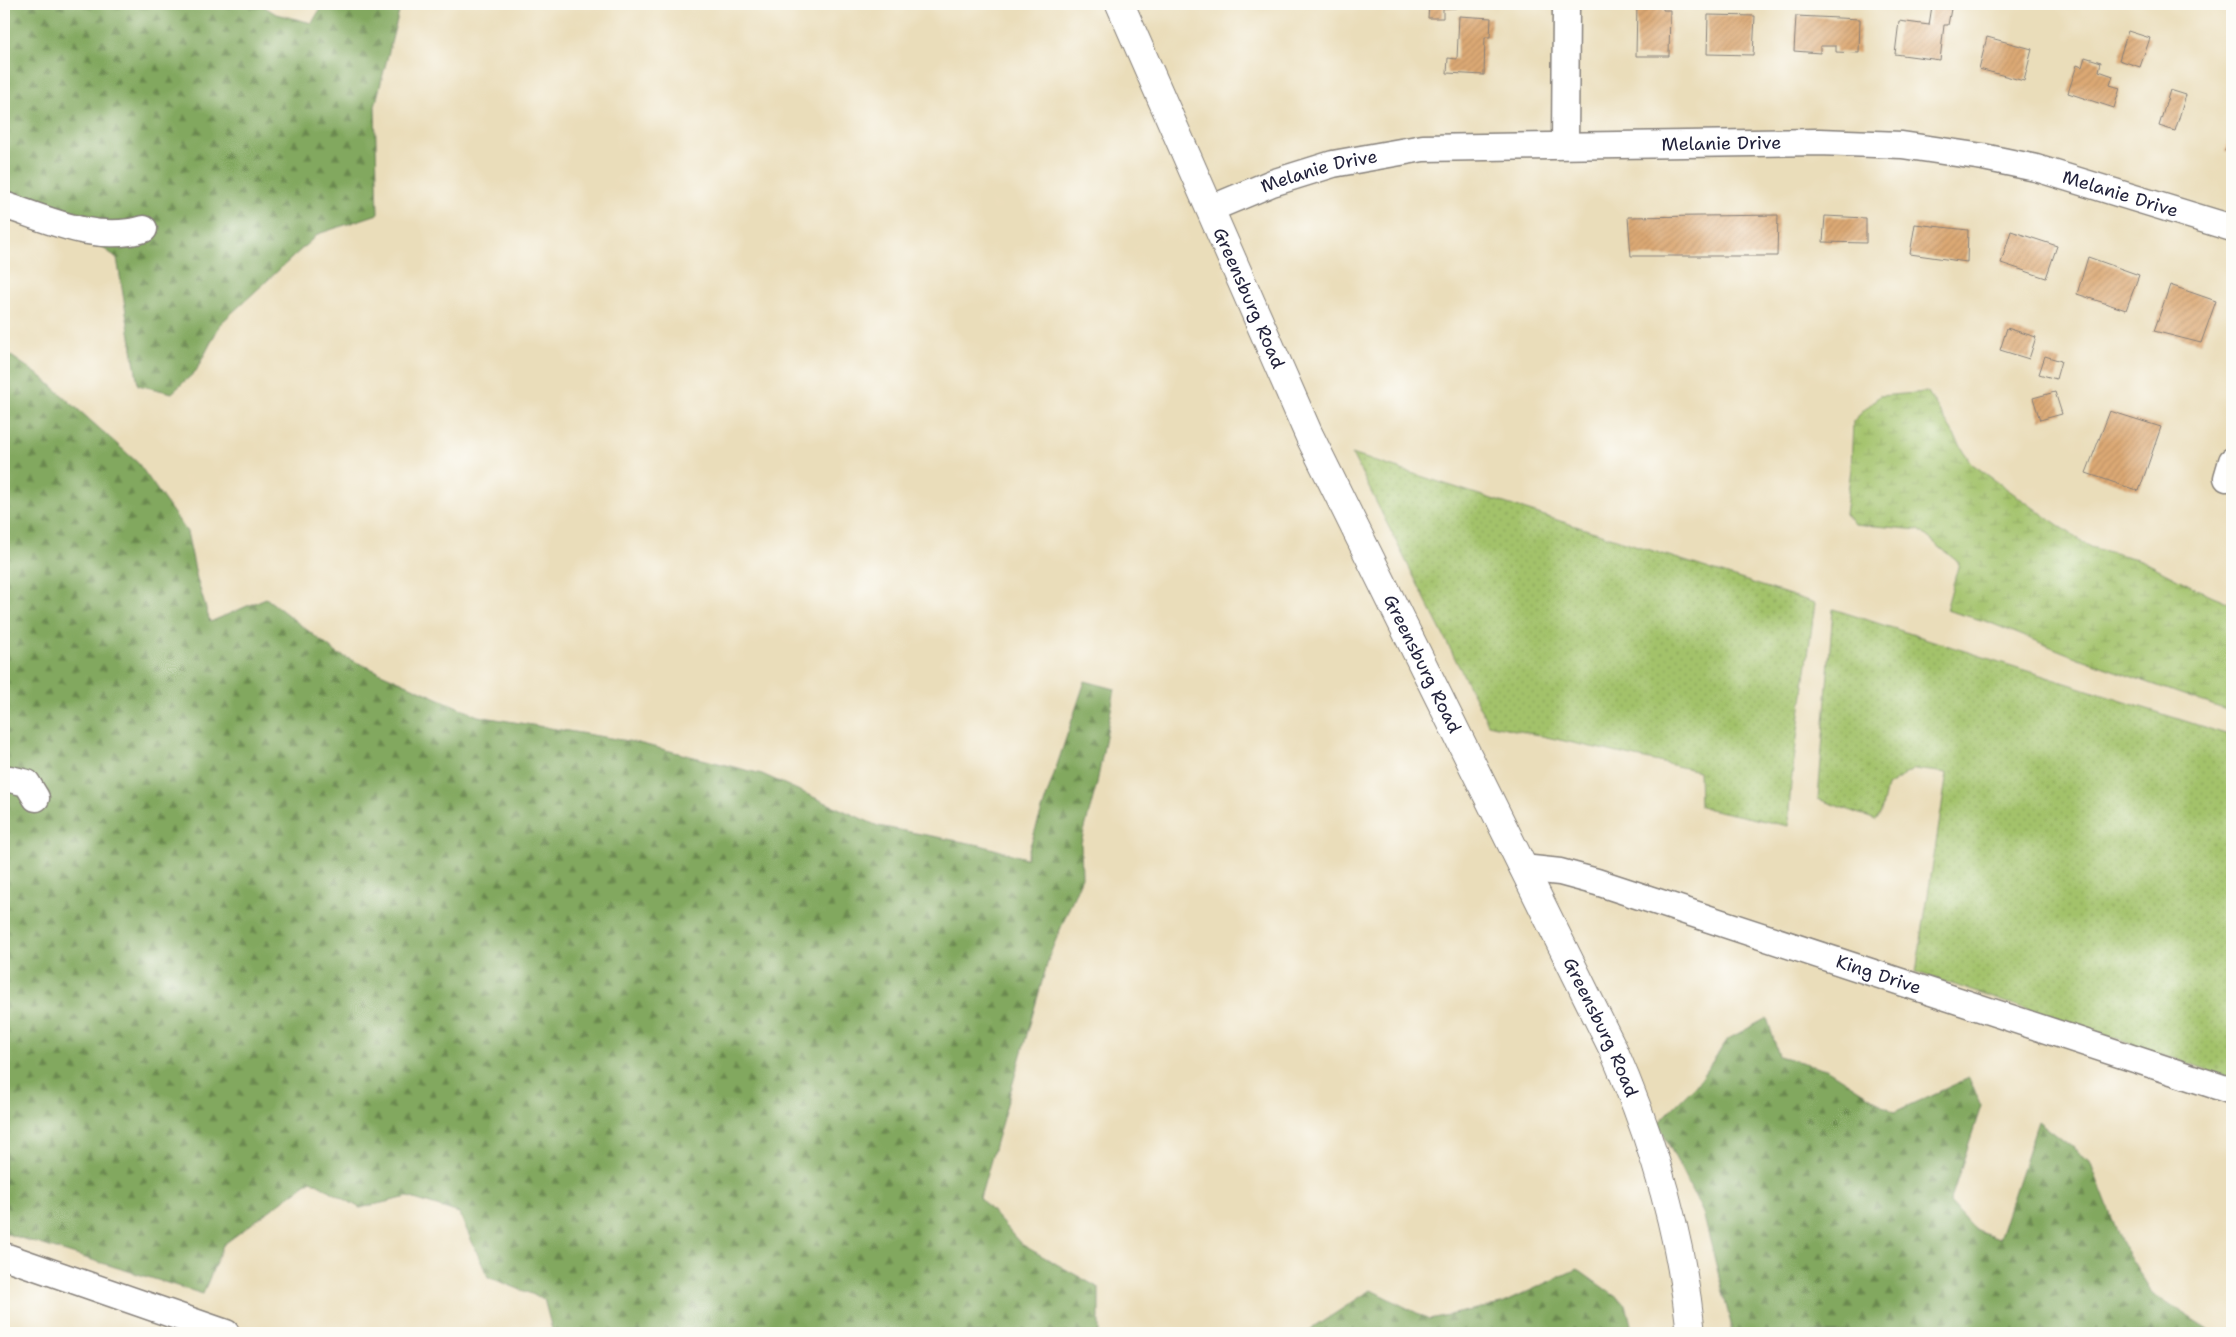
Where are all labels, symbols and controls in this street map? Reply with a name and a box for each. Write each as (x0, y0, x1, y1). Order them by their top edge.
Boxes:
street label: Melanie Drive (1661, 131, 1782, 156)
street label: Melanie Drive (1257, 144, 1379, 198)
street label: Melanie Drive (2060, 165, 2181, 223)
street label: Greensburg Road (1207, 224, 1290, 372)
street label: Greensburg Road (1378, 591, 1467, 737)
street label: King Drive (1833, 949, 1924, 1000)
street label: Greensburg Road (1558, 953, 1644, 1101)

